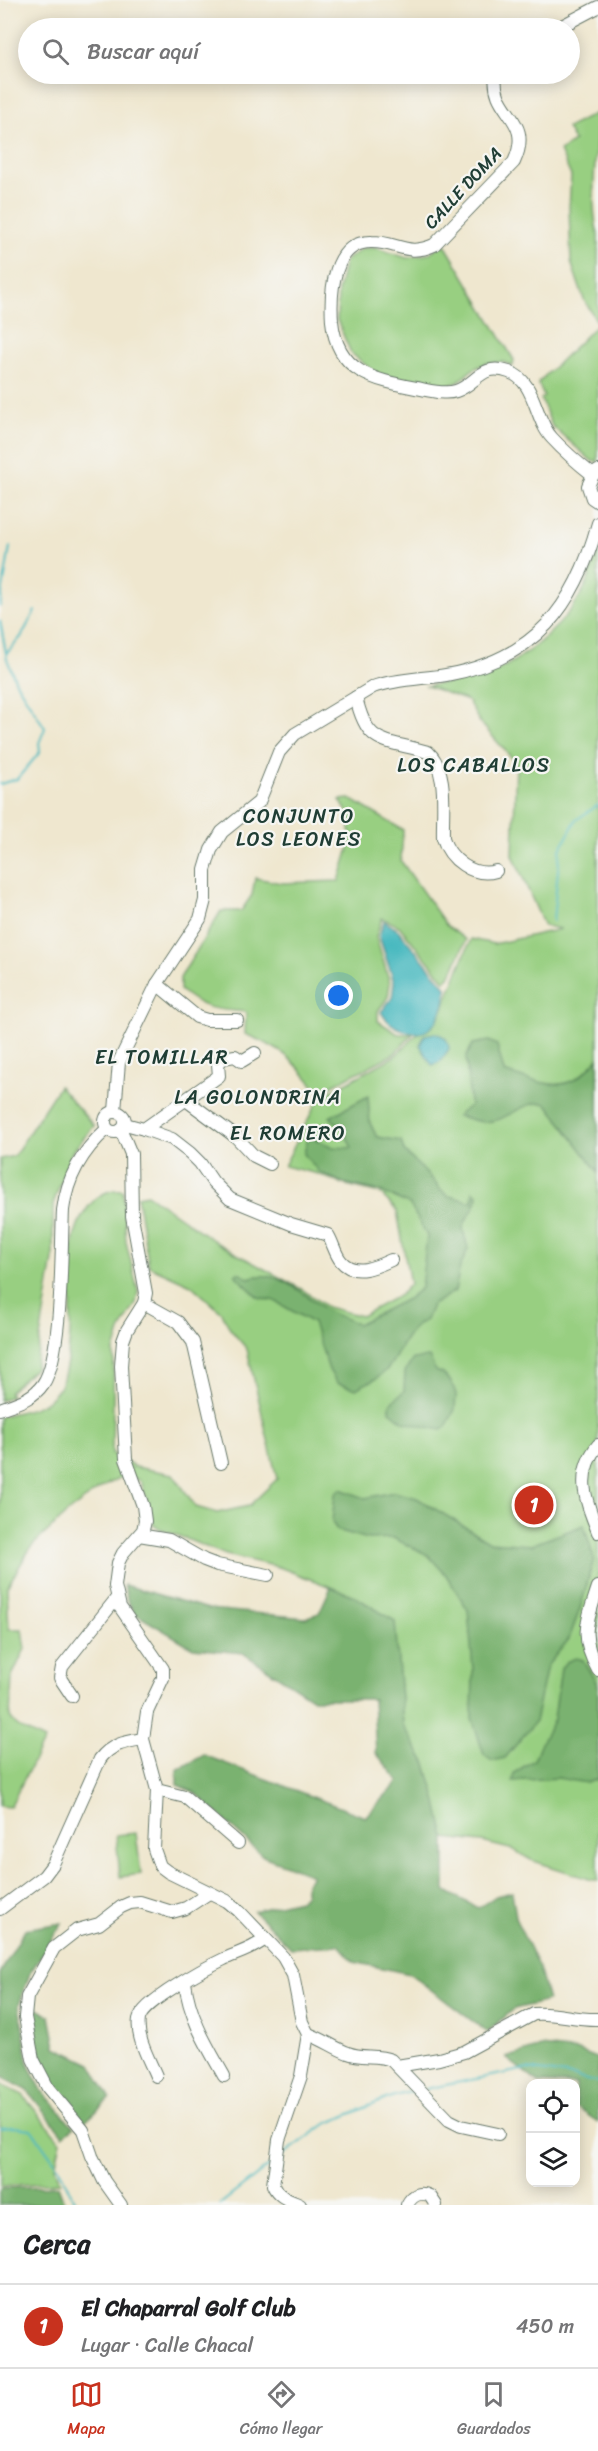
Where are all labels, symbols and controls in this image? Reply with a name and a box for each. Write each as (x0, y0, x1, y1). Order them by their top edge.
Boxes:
search box (18, 18, 580, 84)
text: Buscar aquí (87, 32, 199, 71)
icon: search (39, 35, 72, 68)
street label: CALLE DOMA (416, 139, 510, 237)
district label: LOS CABALLOS (397, 748, 551, 783)
district label: CONJUNTO LOS LEONES (236, 799, 362, 857)
your location (324, 981, 353, 1010)
district label: EL TOMILLAR (95, 1040, 229, 1075)
district label: LA GOLONDRINA (174, 1080, 342, 1115)
district label: EL ROMERO (230, 1116, 346, 1151)
pin: 1 (514, 1482, 554, 1528)
map controls (526, 2079, 580, 2187)
button: locate (526, 2079, 580, 2133)
button: layers (526, 2133, 580, 2187)
text: Cerca (24, 2221, 90, 2267)
text: El Chaparral Golf Club (81, 2289, 296, 2328)
text: 1 (39, 2309, 48, 2344)
text: 450 m (516, 2309, 574, 2344)
text: Lugar · Calle Chacal (81, 2328, 253, 2363)
tab: Mapa (67, 2378, 105, 2443)
tab: Cómo llegar (240, 2378, 322, 2443)
tab: Guardados (457, 2378, 531, 2443)

